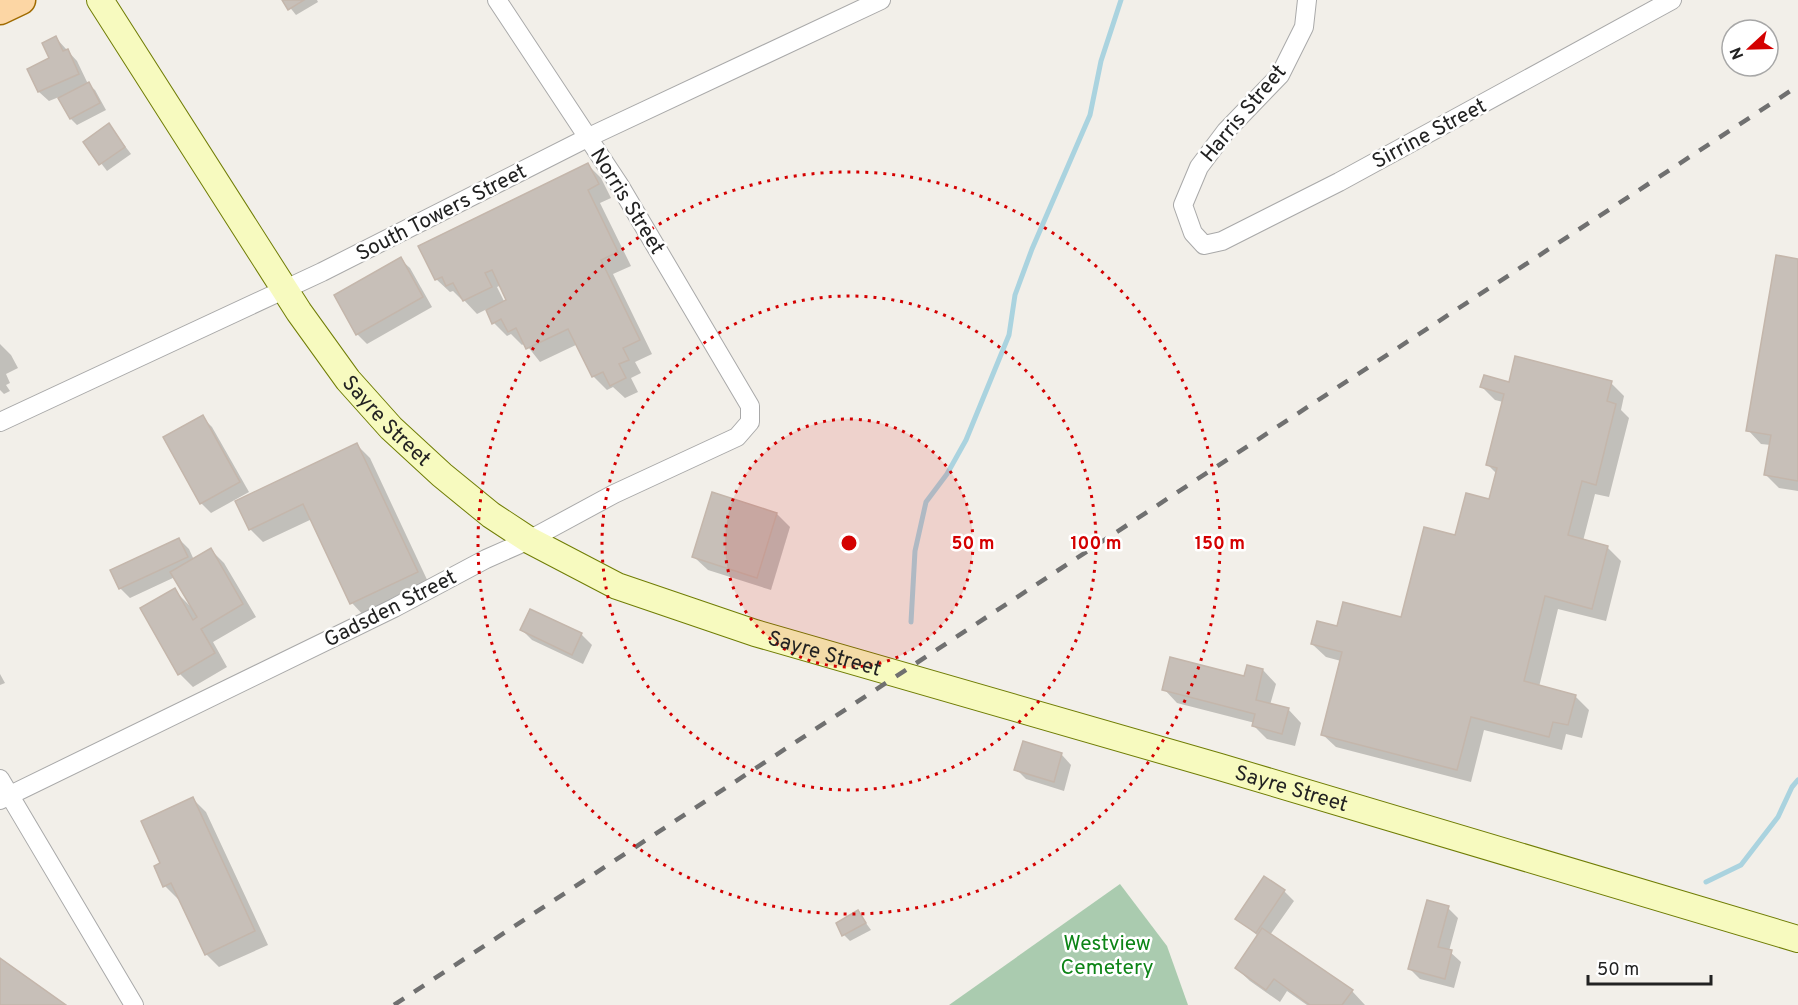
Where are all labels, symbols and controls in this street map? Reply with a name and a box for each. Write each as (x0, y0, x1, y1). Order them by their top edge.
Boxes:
north arrow (1720, 18, 1780, 78)
text: N (1727, 44, 1749, 62)
street label: Harris Street (1195, 60, 1293, 168)
street label: Sirrine Street (1368, 93, 1491, 176)
street label: Norris Street (583, 144, 670, 260)
street label: South Towers Street (352, 159, 532, 268)
street label: Sayre Street (335, 370, 436, 473)
centre of rings (839, 533, 859, 553)
text: 50 m (951, 533, 995, 556)
text: 100 m (1070, 533, 1122, 556)
text: 150 m (1195, 533, 1245, 556)
street label: Gadsden Street (320, 564, 461, 654)
street label: Sayre Street (764, 625, 884, 684)
street label: Sayre Street (1231, 760, 1351, 819)
park label: Westview Cemetery (1060, 931, 1154, 982)
scale bar (1588, 948, 1711, 986)
text: 50 m (1597, 959, 1639, 982)

